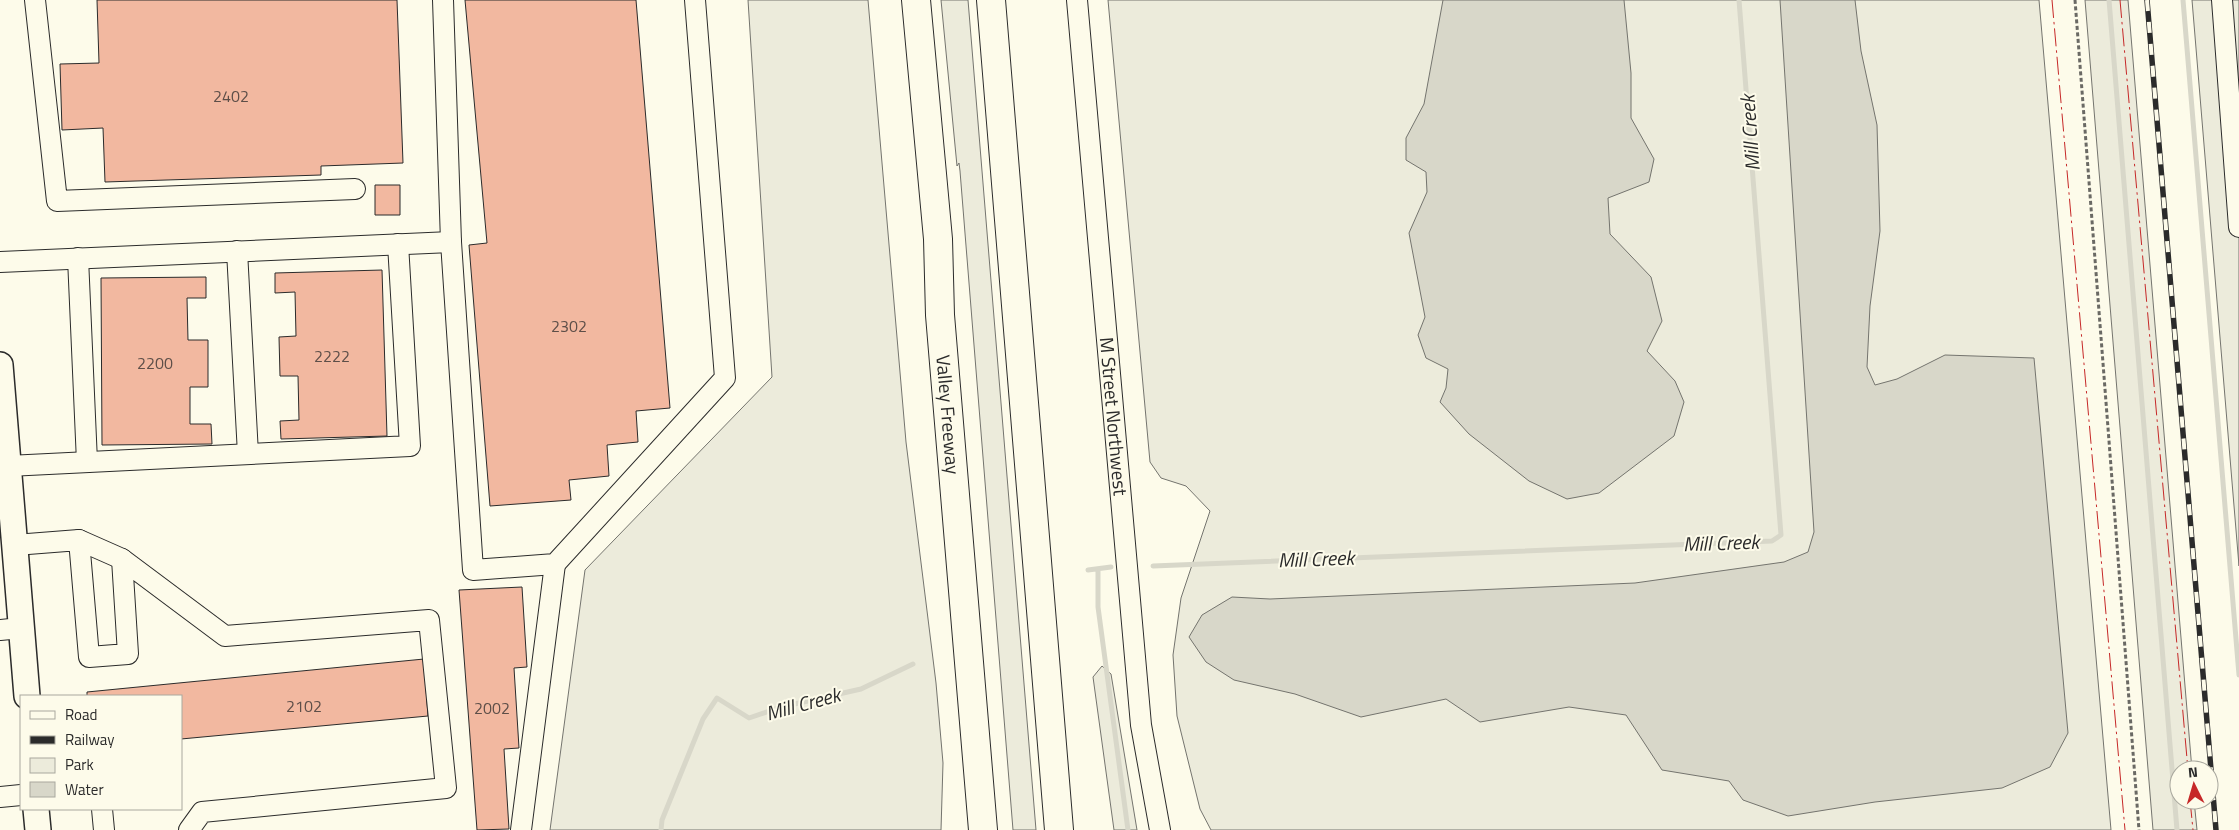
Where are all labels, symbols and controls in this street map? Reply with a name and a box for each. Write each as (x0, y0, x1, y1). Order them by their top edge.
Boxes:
house number: 2402 (213, 84, 249, 108)
water label: Mill Creek (1731, 92, 1768, 172)
house number: 2302 (551, 314, 587, 338)
street label: M Street Northwest (1093, 336, 1136, 497)
house number: 2222 (314, 344, 350, 368)
house number: 2200 (137, 351, 173, 375)
street label: Valley Freeway (929, 354, 968, 475)
water label: Mill Creek (1682, 526, 1762, 559)
water label: Mill Creek (1277, 542, 1357, 575)
water label: Mill Creek (762, 678, 846, 728)
house number: 2102 (286, 694, 322, 718)
legend (20, 695, 182, 810)
house number: 2002 (474, 696, 510, 720)
text: Road (65, 703, 97, 726)
text: Railway (65, 728, 115, 751)
text: Park (65, 753, 94, 776)
north arrow (2169, 760, 2219, 810)
text: N (2187, 761, 2199, 782)
text: Water (65, 778, 104, 801)

